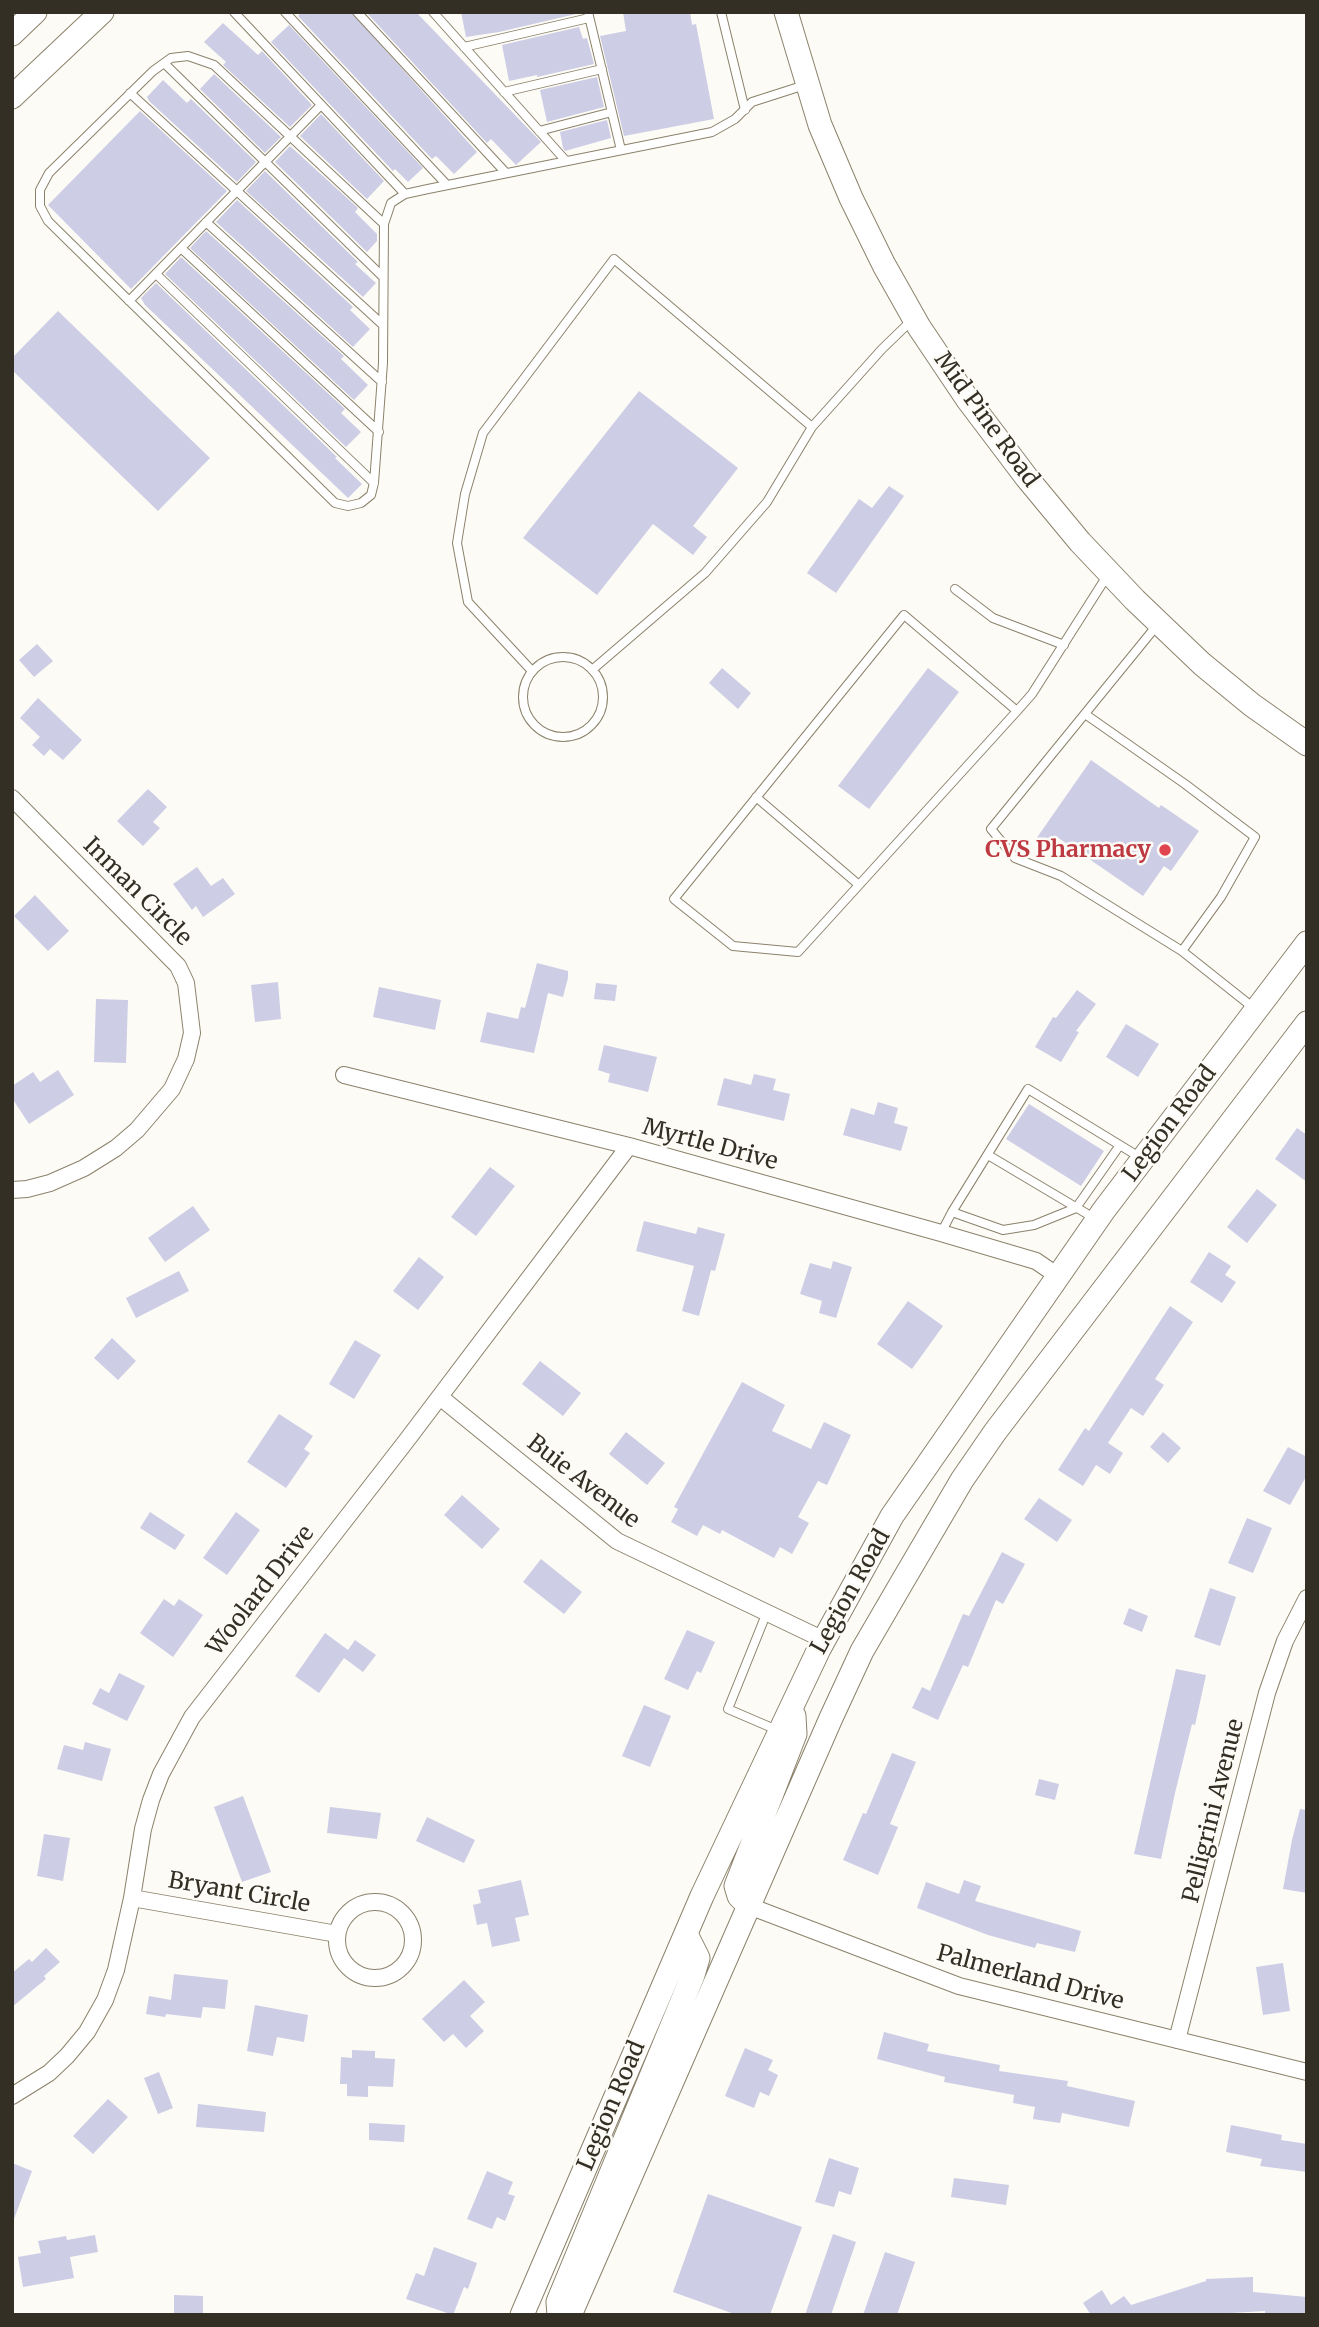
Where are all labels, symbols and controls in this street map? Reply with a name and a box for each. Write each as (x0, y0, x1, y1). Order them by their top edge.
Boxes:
street label: Mid Pine Road (928, 347, 1044, 493)
street label: Inman Circle (77, 832, 197, 952)
place label: CVS Pharmacy (985, 836, 1151, 864)
marker: CVS Pharmacy (1157, 842, 1173, 858)
street label: Legion Road (1117, 1061, 1223, 1187)
street label: Myrtle Drive (639, 1114, 781, 1176)
street label: Buie Avenue (521, 1429, 645, 1535)
street label: Woolard Drive (202, 1521, 320, 1661)
street label: Legion Road (805, 1525, 897, 1659)
street label: Pelligrini Avenue (1178, 1716, 1250, 1906)
street label: Bryant Circle (166, 1867, 312, 1919)
street label: Palmerland Drive (934, 1940, 1126, 2016)
street label: Legion Road (572, 2037, 652, 2175)

